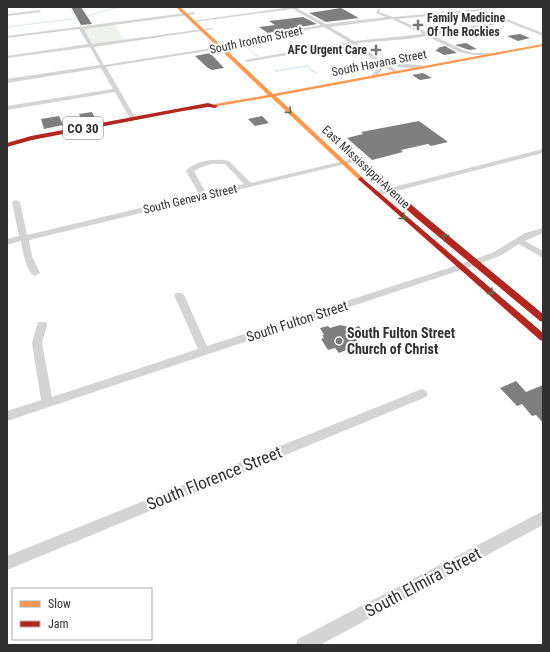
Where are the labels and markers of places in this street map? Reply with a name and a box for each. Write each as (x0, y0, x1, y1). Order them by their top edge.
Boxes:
place label: Family Medicine Of The Rockies (427, 11, 505, 39)
marker: Family Medicine Of The Rockies (412, 19, 424, 31)
place label: AFC Urgent Care (288, 43, 367, 57)
marker: AFC Urgent Care (370, 44, 382, 56)
place label: South Fulton Street Church of Christ (347, 325, 455, 357)
marker: South Fulton Street Church of Christ (334, 336, 344, 346)

